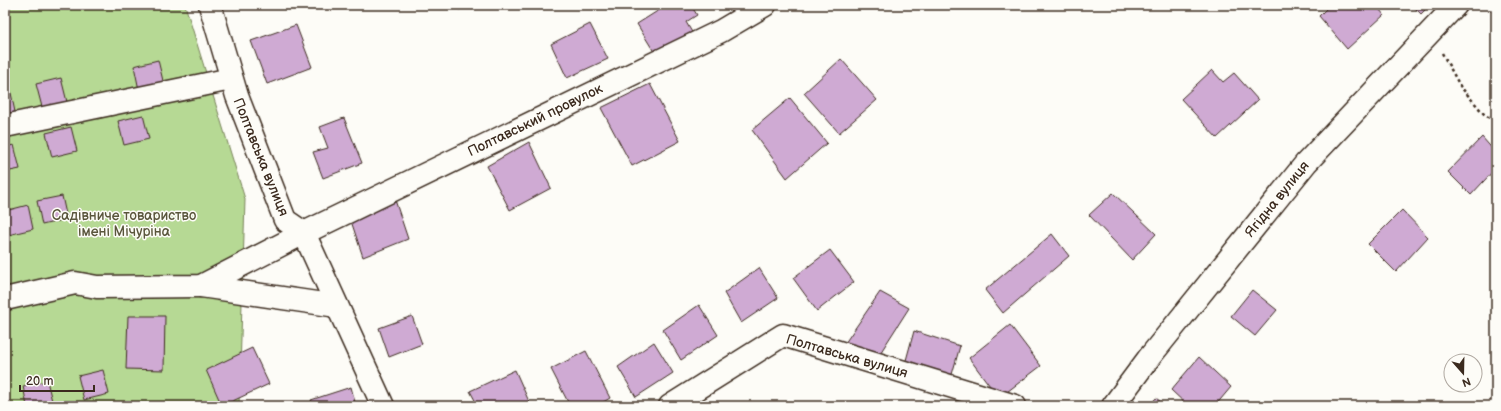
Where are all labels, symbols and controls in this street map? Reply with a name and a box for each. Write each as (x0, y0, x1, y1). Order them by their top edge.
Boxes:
street label: Полтавський провулок (465, 80, 606, 160)
street label: Полтавська вулиця (230, 95, 293, 219)
street label: Ягідна вулиця (1241, 157, 1313, 240)
park label: Садівниче товариство імені Мічуріна (52, 207, 196, 240)
street label: Полтавська вулиця (784, 330, 910, 382)
north arrow (1443, 353, 1483, 393)
scale bar (20, 367, 94, 393)
text: 20 m (26, 374, 53, 389)
text: N (1460, 374, 1472, 389)

